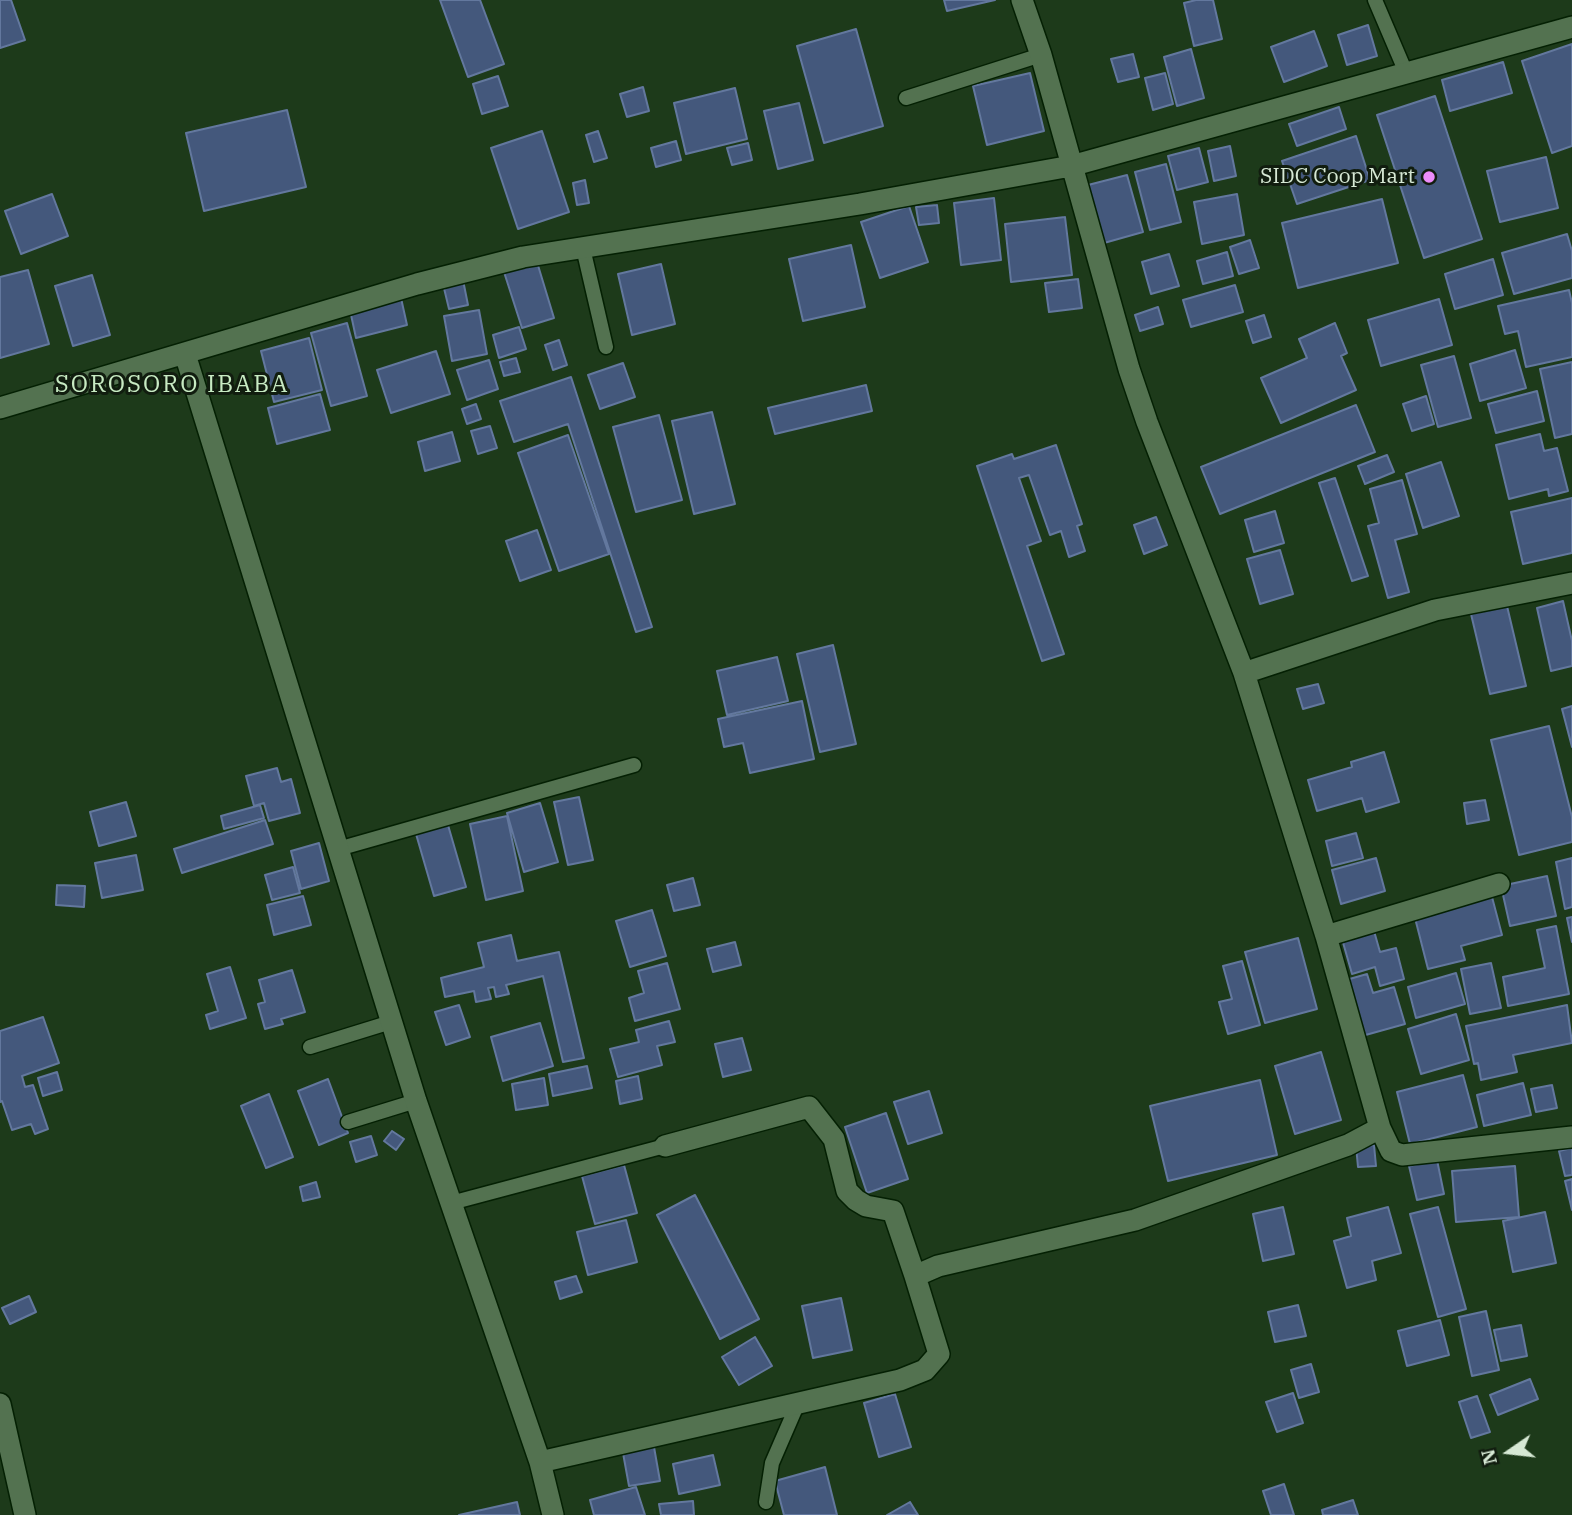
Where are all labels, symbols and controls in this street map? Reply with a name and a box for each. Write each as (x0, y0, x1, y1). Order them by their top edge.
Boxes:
place label: SIDC Coop Mart (1260, 164, 1415, 190)
marker: SIDC Coop Mart (1421, 169, 1437, 185)
district label: SOROSORO IBABA (56, 371, 288, 399)
north arrow (1474, 1417, 1544, 1487)
text: N (1475, 1447, 1502, 1467)

